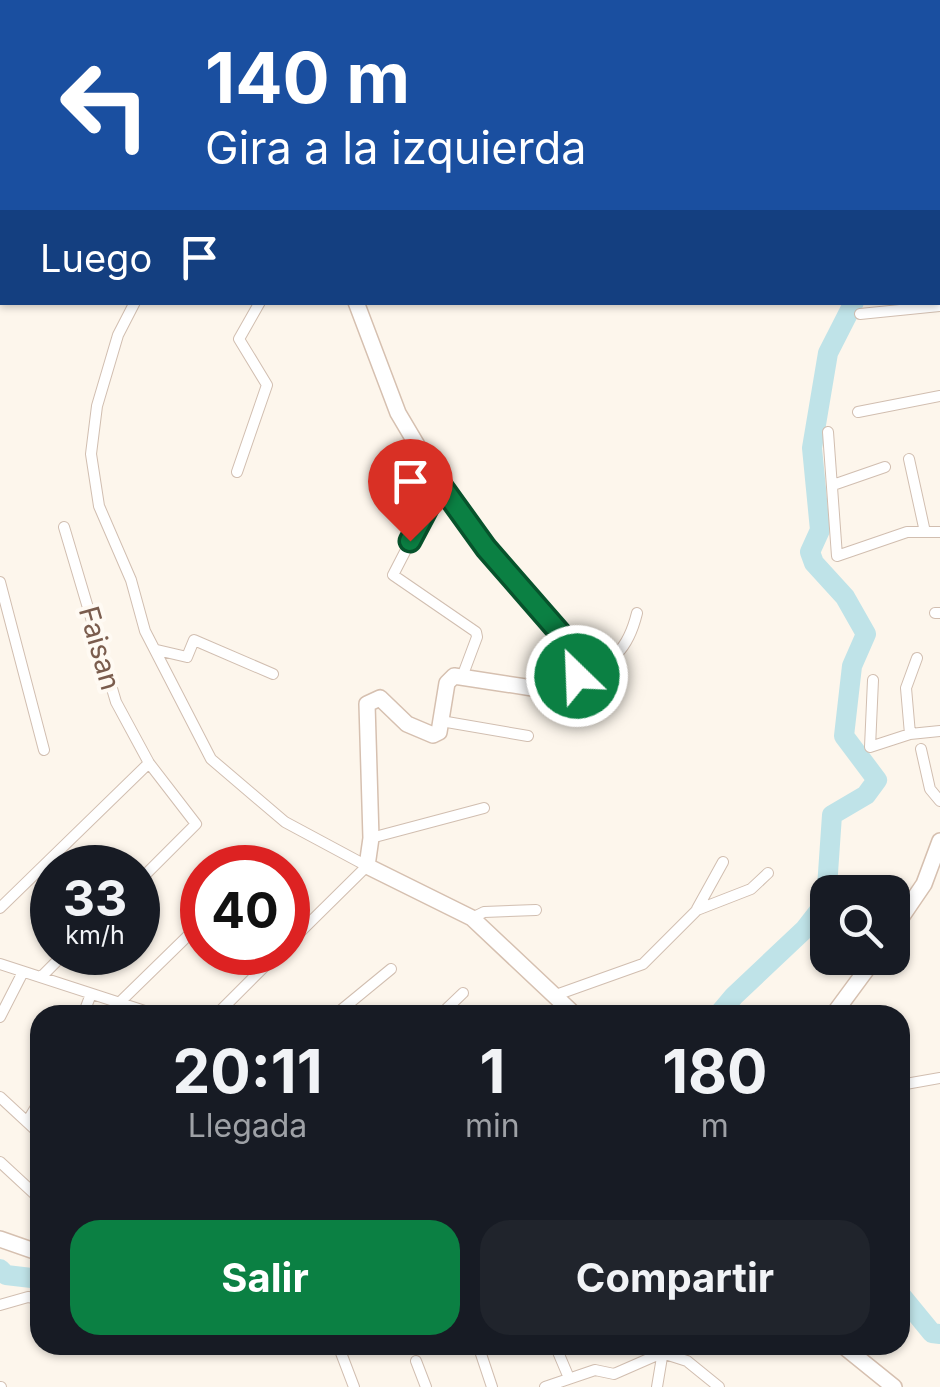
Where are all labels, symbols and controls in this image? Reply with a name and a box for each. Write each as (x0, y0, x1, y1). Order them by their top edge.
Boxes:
text: 140 m (205, 35, 410, 120)
icon: left (40, 40, 170, 170)
text: Gira a la izquierda (205, 120, 587, 175)
icon: arrive (172, 230, 227, 285)
text: Luego (40, 235, 152, 281)
pin (368, 439, 453, 542)
icon: arrive (383, 454, 438, 509)
street label: Faisan (72, 602, 128, 694)
position arrow (525, 624, 629, 728)
speed limit sign: 40 (180, 845, 310, 975)
text: 33 (63, 868, 127, 928)
map controls (810, 875, 910, 975)
button: search (810, 875, 910, 975)
text: km/h (65, 920, 125, 950)
text: 20:11 (172, 1035, 323, 1107)
text: 1 (479, 1035, 505, 1107)
text: 180 (662, 1035, 768, 1107)
text: Llegada (188, 1106, 307, 1145)
text: min (465, 1106, 520, 1145)
text: m (701, 1106, 729, 1145)
button: Salir (70, 1220, 460, 1335)
button: Compartir (480, 1220, 870, 1335)

